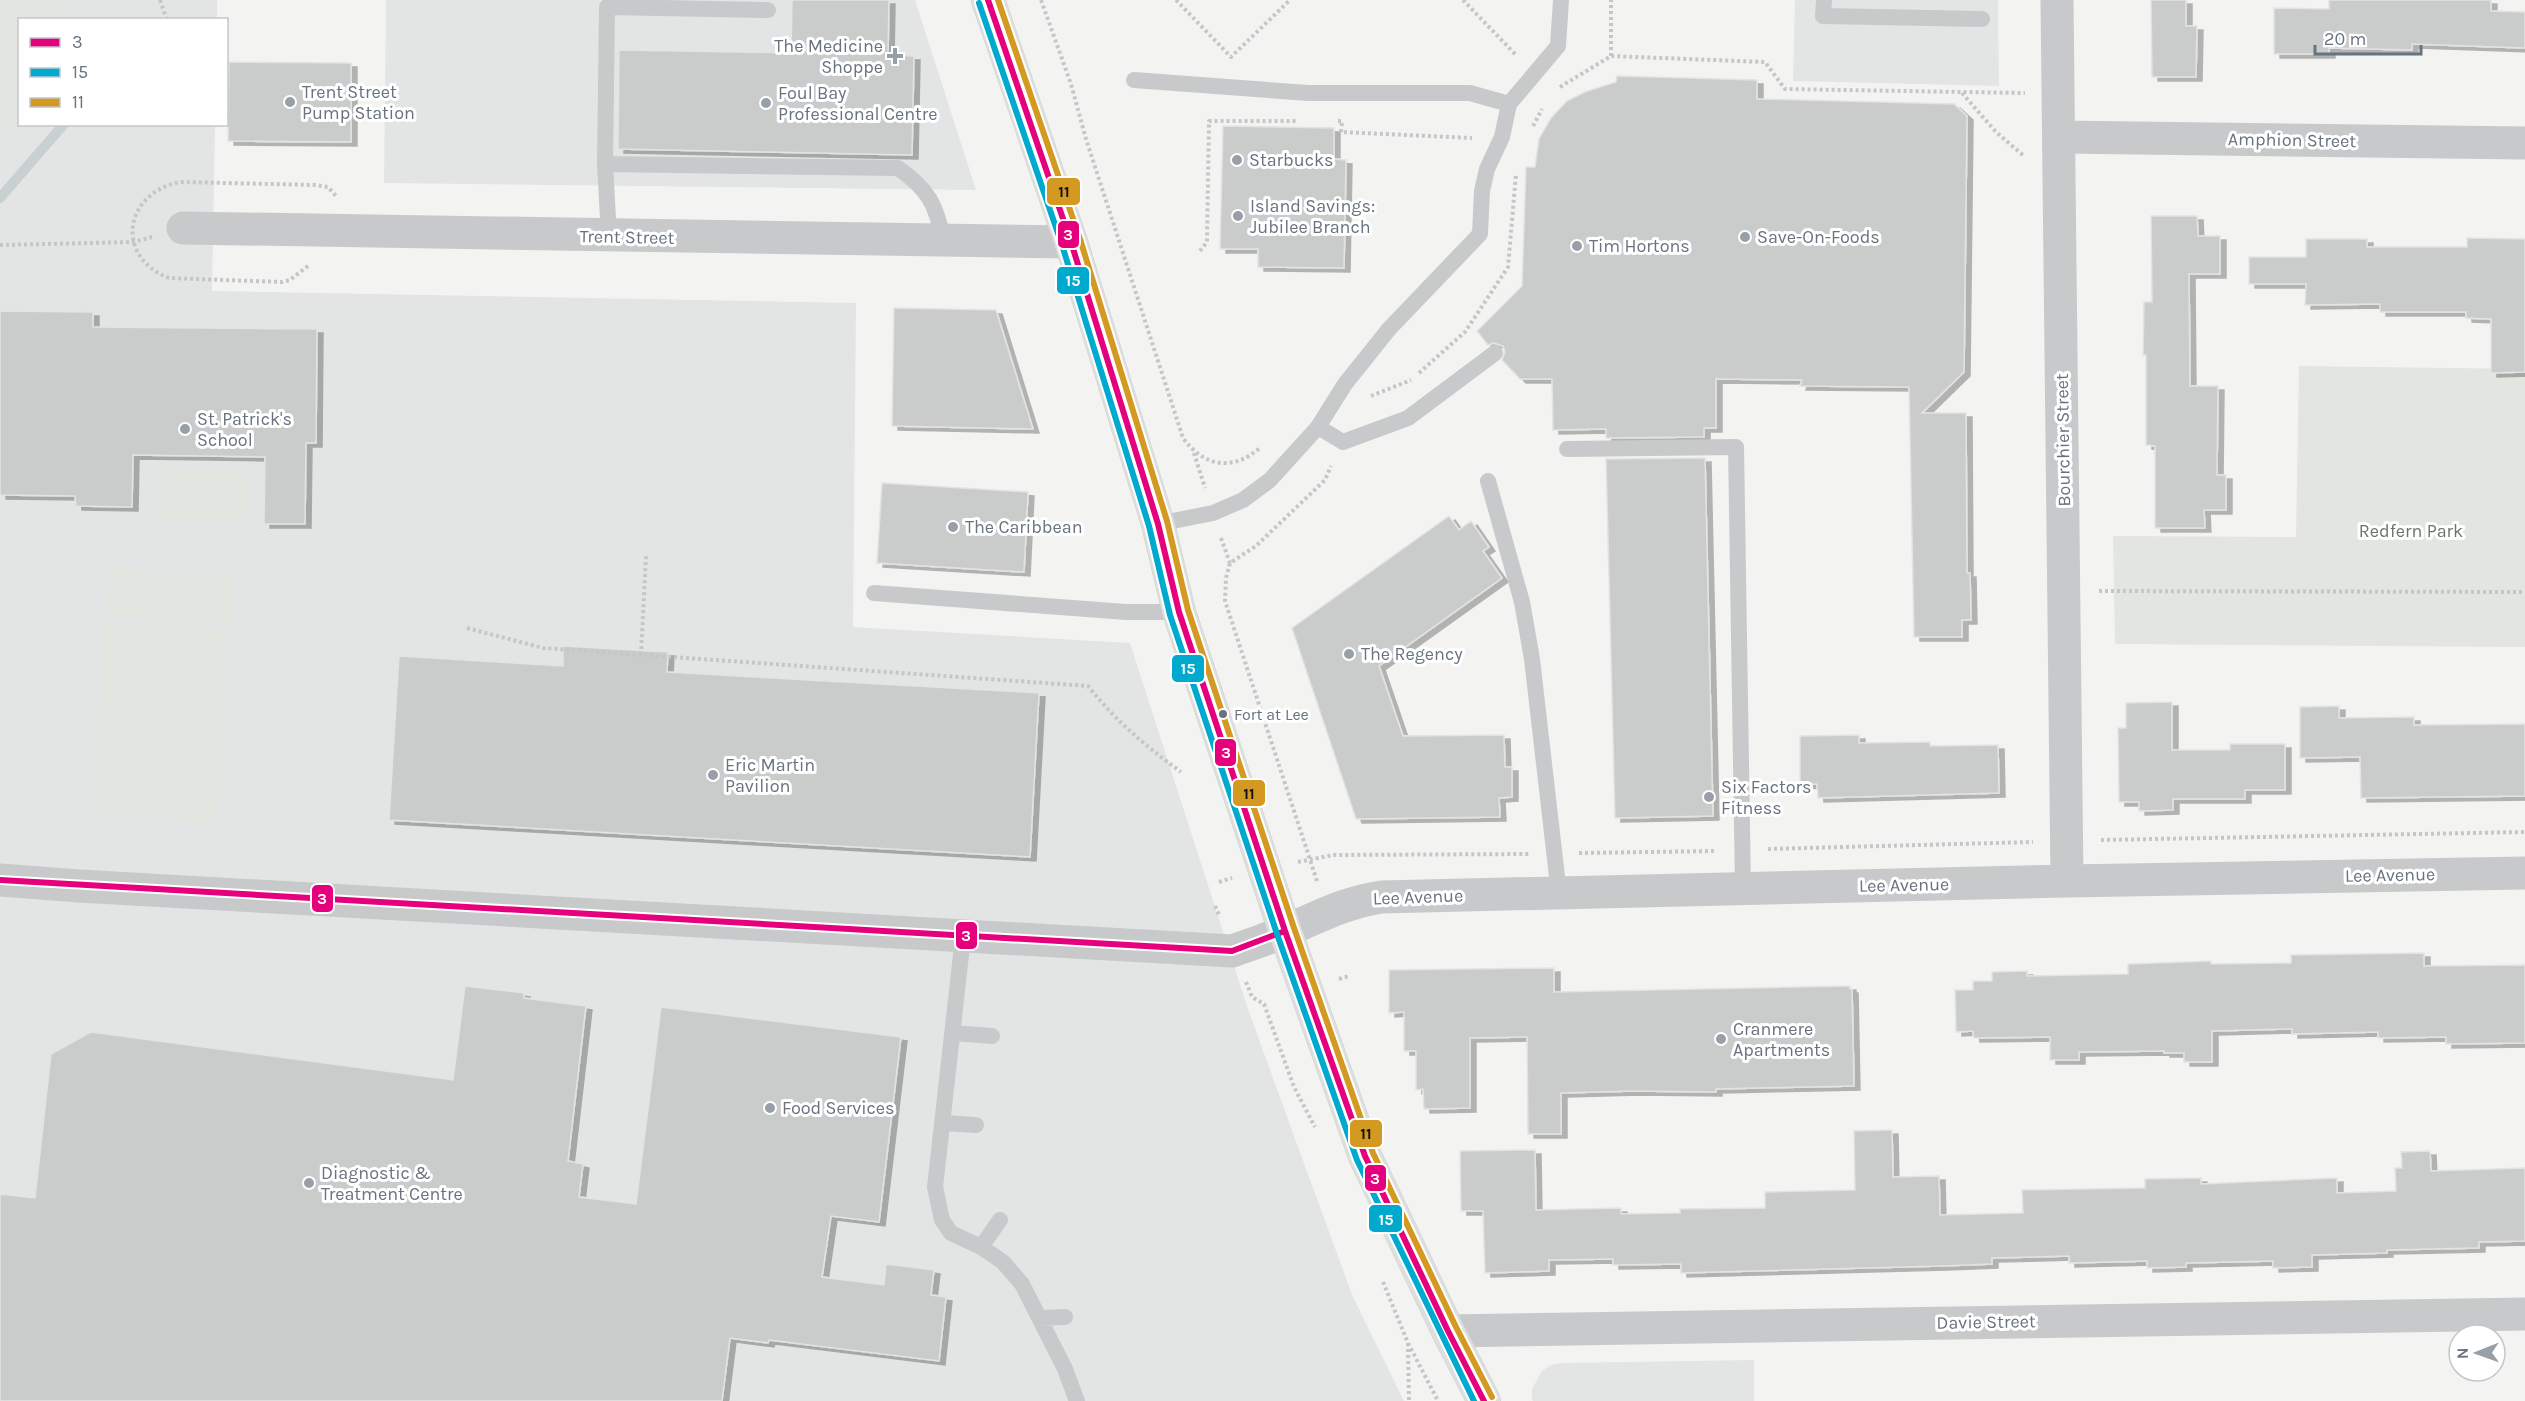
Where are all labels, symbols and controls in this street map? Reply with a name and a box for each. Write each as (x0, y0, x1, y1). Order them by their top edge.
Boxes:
legend (18, 18, 228, 126)
scale bar (2315, 18, 2422, 56)
text: 20 m (2324, 28, 2366, 50)
text: 3 (72, 31, 83, 53)
place label: The Medicine Shoppe (774, 35, 883, 78)
marker: The Medicine Shoppe (888, 49, 902, 63)
text: 15 (72, 61, 88, 83)
place label: Trent Street Pump Station (302, 81, 415, 124)
place label: Foul Bay Professional Centre (778, 82, 938, 125)
text: 11 (72, 91, 84, 113)
marker: Trent Street Pump Station (283, 95, 297, 109)
marker: Foul Bay Professional Centre (759, 96, 773, 110)
street label: Amphion Street (2228, 128, 2357, 152)
place label: Starbucks (1249, 149, 1334, 171)
marker: Starbucks (1230, 153, 1244, 167)
line badge: 11 (1046, 177, 1081, 206)
text: 11 (1058, 182, 1070, 201)
place label: Island Savings: Jubilee Branch (1250, 195, 1375, 238)
marker: Island Savings: Jubilee Branch (1231, 209, 1245, 223)
line badge: 3 (1057, 220, 1080, 249)
street label: Trent Street (579, 225, 675, 249)
text: 3 (1063, 225, 1073, 244)
place label: Save-On-Foods (1757, 226, 1880, 248)
marker: Save-On-Foods (1738, 230, 1752, 244)
place label: Tim Hortons (1589, 235, 1690, 257)
marker: Tim Hortons (1570, 239, 1584, 253)
line badge: 15 (1056, 266, 1090, 295)
text: 15 (1065, 271, 1081, 290)
street label: Bourchier Street (2051, 373, 2075, 507)
place label: St. Patrick's School (197, 408, 292, 451)
marker: St. Patrick's School (178, 422, 192, 436)
place label: The Caribbean (965, 516, 1083, 538)
marker: The Caribbean (946, 520, 960, 534)
park label: Redfern Park (2359, 520, 2463, 542)
place label: The Regency (1361, 643, 1463, 665)
marker: The Regency (1342, 647, 1356, 661)
line badge: 15 (1171, 654, 1205, 683)
text: 15 (1180, 659, 1196, 678)
place label: Fort at Lee (1234, 705, 1309, 724)
marker: Fort at Lee (1217, 708, 1229, 720)
line badge: 3 (1214, 738, 1237, 767)
text: 3 (1221, 743, 1231, 762)
place label: Eric Martin Pavilion (725, 754, 815, 797)
marker: Eric Martin Pavilion (706, 768, 720, 782)
place label: Six Factors Fitness (1721, 776, 1812, 819)
line badge: 11 (1232, 779, 1266, 807)
text: 11 (1243, 784, 1255, 803)
marker: Six Factors Fitness (1702, 790, 1716, 804)
street label: Lee Avenue (2345, 863, 2435, 887)
street label: Lee Avenue (1859, 873, 1949, 897)
line badge: 3 (311, 884, 334, 913)
street label: Lee Avenue (1372, 884, 1464, 910)
text: 3 (317, 889, 327, 908)
line badge: 3 (955, 921, 978, 950)
text: 3 (961, 926, 971, 945)
place label: Cranmere Apartments (1733, 1018, 1830, 1061)
marker: Cranmere Apartments (1714, 1032, 1728, 1046)
place label: Food Services (782, 1097, 895, 1119)
marker: Food Services (763, 1101, 777, 1115)
line badge: 11 (1349, 1119, 1383, 1148)
text: 11 (1360, 1124, 1372, 1143)
place label: Diagnostic & Treatment Centre (321, 1162, 463, 1205)
line badge: 3 (1364, 1164, 1387, 1192)
text: 3 (1370, 1169, 1380, 1188)
marker: Diagnostic & Treatment Centre (302, 1176, 316, 1190)
line badge: 15 (1368, 1204, 1403, 1233)
text: 15 (1378, 1210, 1394, 1229)
street label: Davie Street (1936, 1310, 2036, 1334)
north arrow (2447, 1323, 2507, 1383)
text: N (2453, 1347, 2472, 1359)

